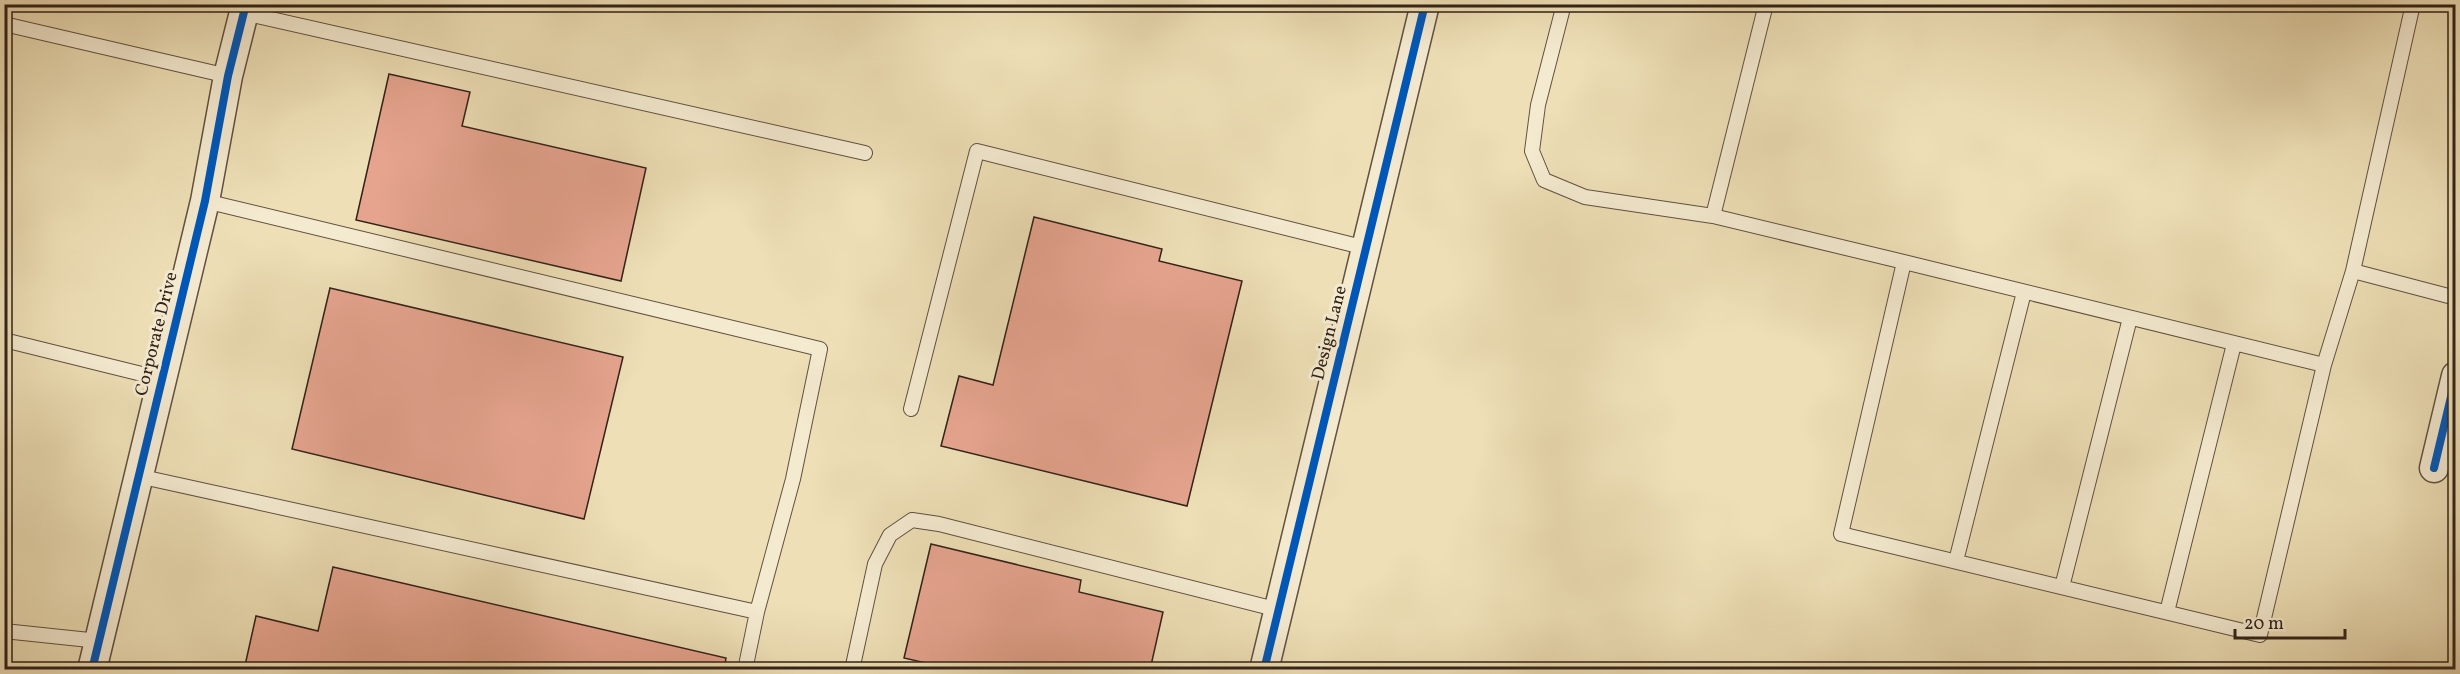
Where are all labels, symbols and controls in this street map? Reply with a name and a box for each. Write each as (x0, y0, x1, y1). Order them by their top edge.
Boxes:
street label: Corporate Drive (129, 269, 185, 399)
street label: Design Lane (1306, 283, 1354, 383)
scale bar (2235, 602, 2344, 640)
text: 20 m (2244, 612, 2284, 637)

